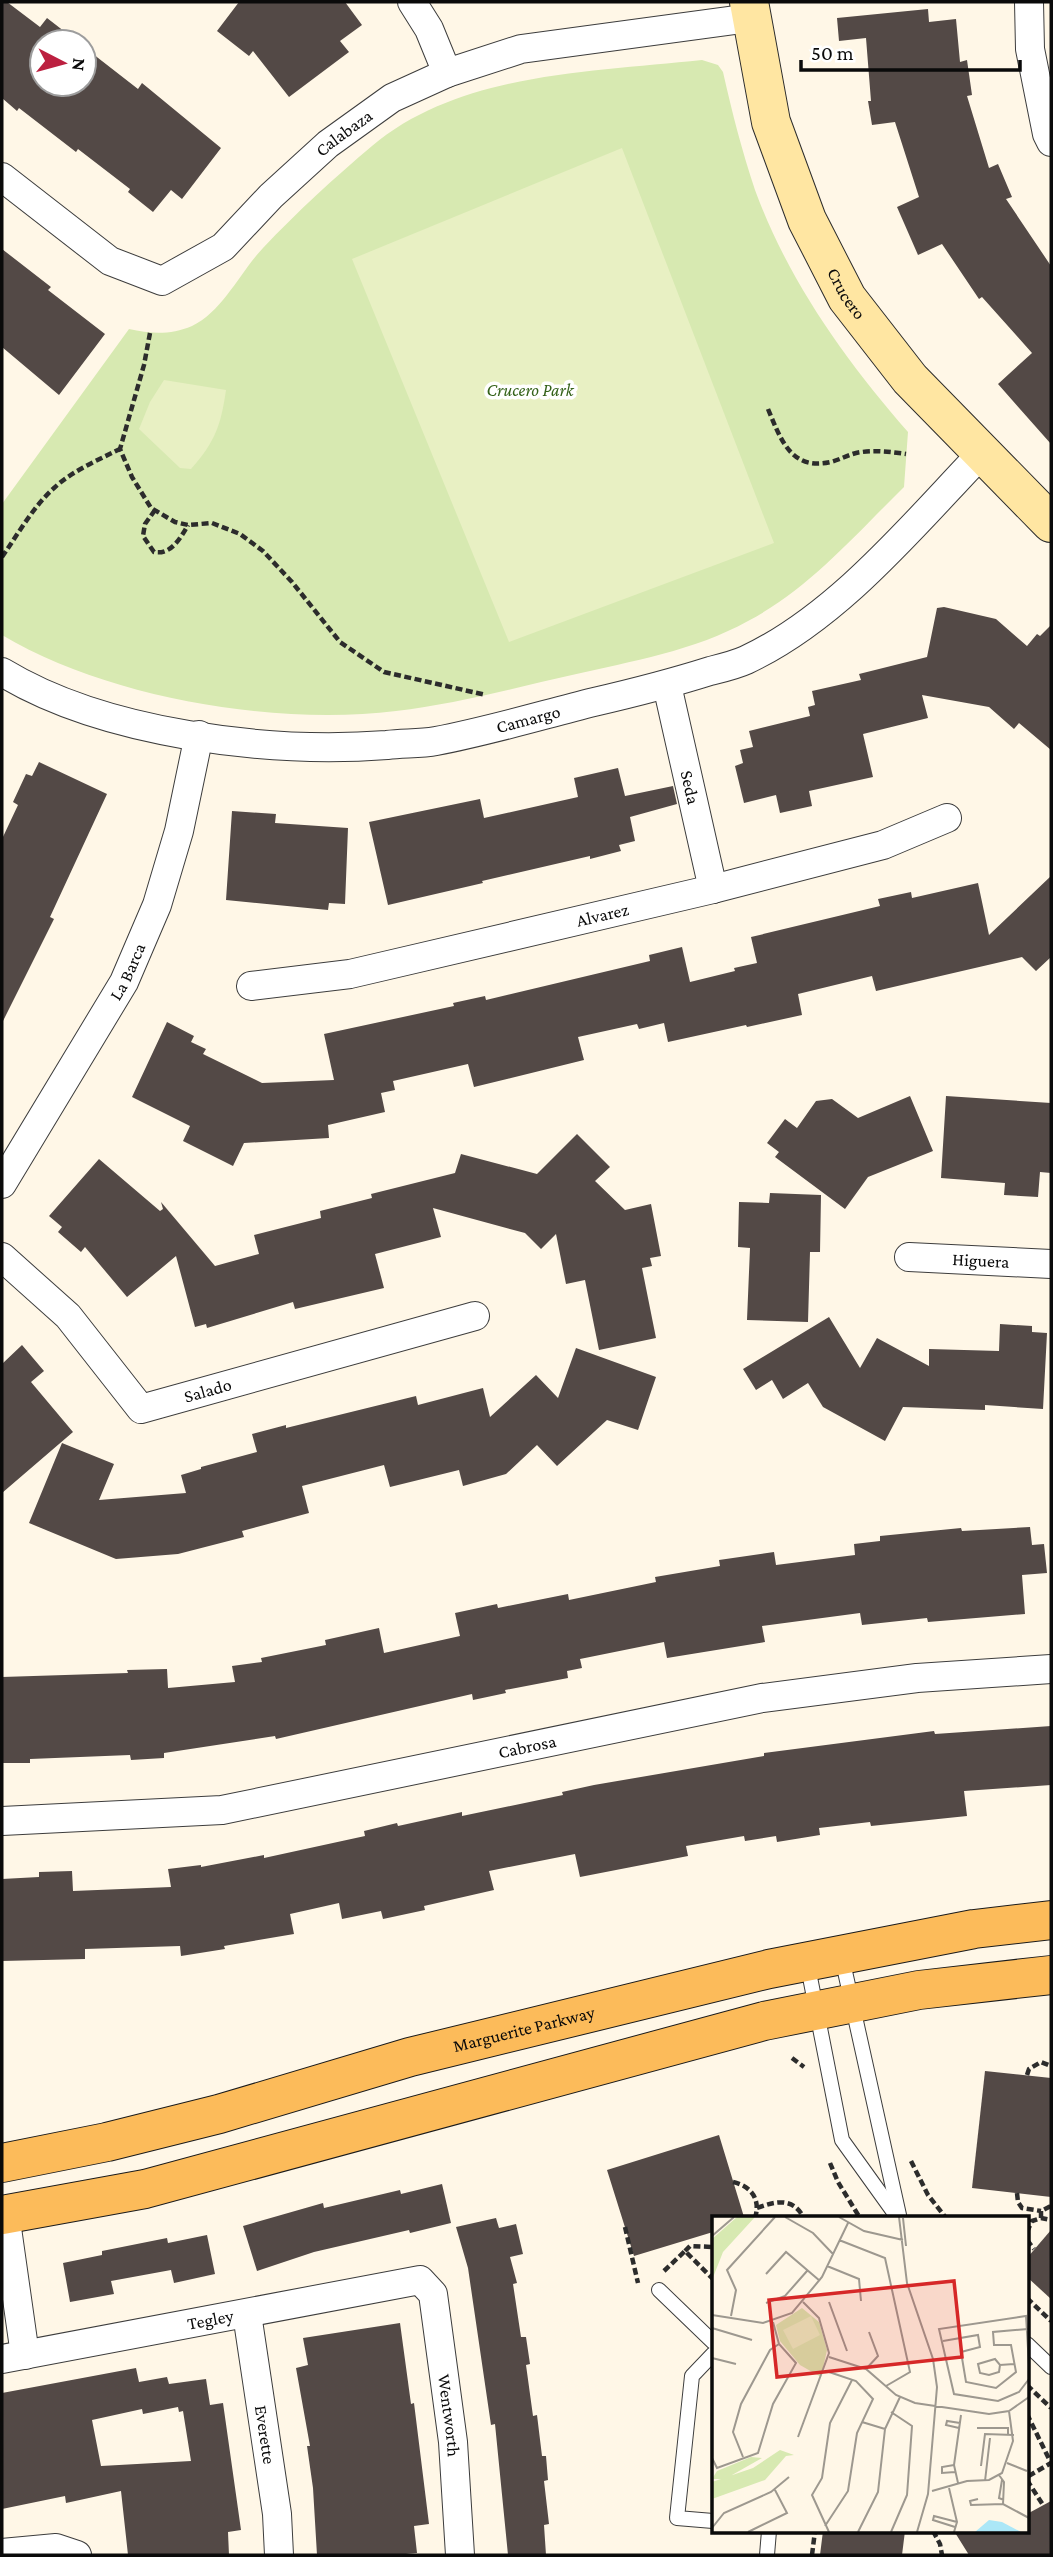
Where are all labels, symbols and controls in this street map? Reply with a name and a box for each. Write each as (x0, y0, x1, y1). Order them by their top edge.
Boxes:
north arrow (28, 28, 98, 98)
scale bar (801, 28, 1020, 72)
text: 50 m (811, 41, 854, 65)
text: N (68, 57, 91, 72)
street label: Calabaza (311, 105, 376, 160)
street label: Crucero (823, 265, 870, 323)
park label: Crucero Park (486, 380, 575, 400)
street label: Camargo (494, 701, 562, 737)
street label: Seda (677, 769, 704, 806)
street label: Alvarez (574, 899, 631, 931)
street label: La Barca (105, 940, 149, 1004)
street label: Higuera (952, 1249, 1010, 1272)
street label: Salado (182, 1374, 234, 1407)
street label: Cabrosa (497, 1731, 558, 1762)
street label: Marguerite Parkway (451, 2002, 597, 2056)
inset map (712, 2216, 1028, 2532)
street label: Tegley (186, 2305, 236, 2334)
street label: Wentworth (434, 2373, 464, 2458)
street label: Everette (251, 2404, 279, 2465)

